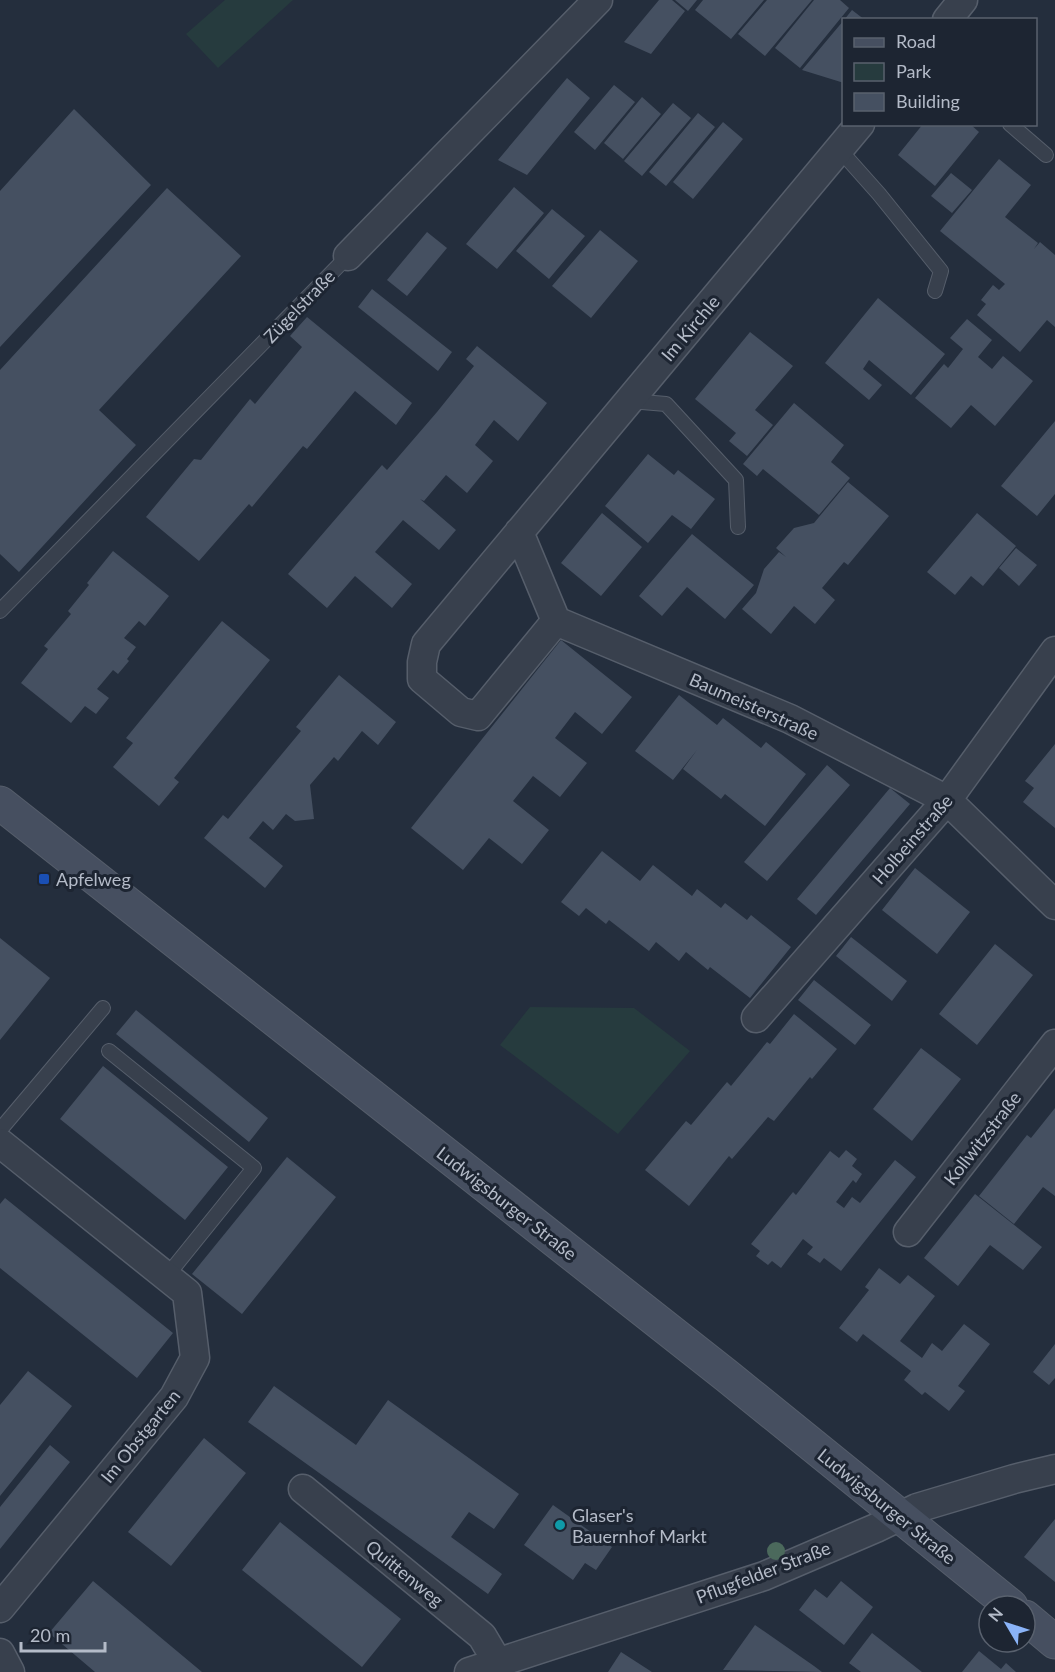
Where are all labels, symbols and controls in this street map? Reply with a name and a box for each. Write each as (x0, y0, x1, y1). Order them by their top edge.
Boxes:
legend (842, 18, 1037, 126)
text: Road (896, 30, 936, 52)
text: Park (896, 60, 932, 82)
text: Building (896, 90, 960, 112)
street label: Zügelstraße (259, 265, 339, 347)
street label: Im Kirchle (656, 291, 724, 365)
street label: Baumeisterstraße (686, 668, 822, 744)
street label: Holbeinstraße (867, 790, 957, 888)
place label: Apfelweg (56, 868, 131, 890)
marker: Apfelweg (37, 872, 51, 886)
street label: Kollwitzstraße (939, 1087, 1025, 1189)
street label: Ludwigsburger Straße (433, 1142, 581, 1264)
street label: Im Obstgarten (96, 1385, 184, 1487)
street label: Ludwigsburger Straße (813, 1443, 961, 1569)
place label: Glaser's Bauernhof Markt (572, 1504, 707, 1547)
marker: Glaser's Bauernhof Markt (553, 1518, 567, 1532)
street label: Quittenweg (362, 1535, 448, 1611)
street label: Pflugfelder Straße (693, 1536, 833, 1608)
north arrow (977, 1594, 1037, 1654)
text: N (984, 1603, 1006, 1625)
scale bar (21, 1615, 105, 1653)
text: 20 m (30, 1624, 70, 1646)

